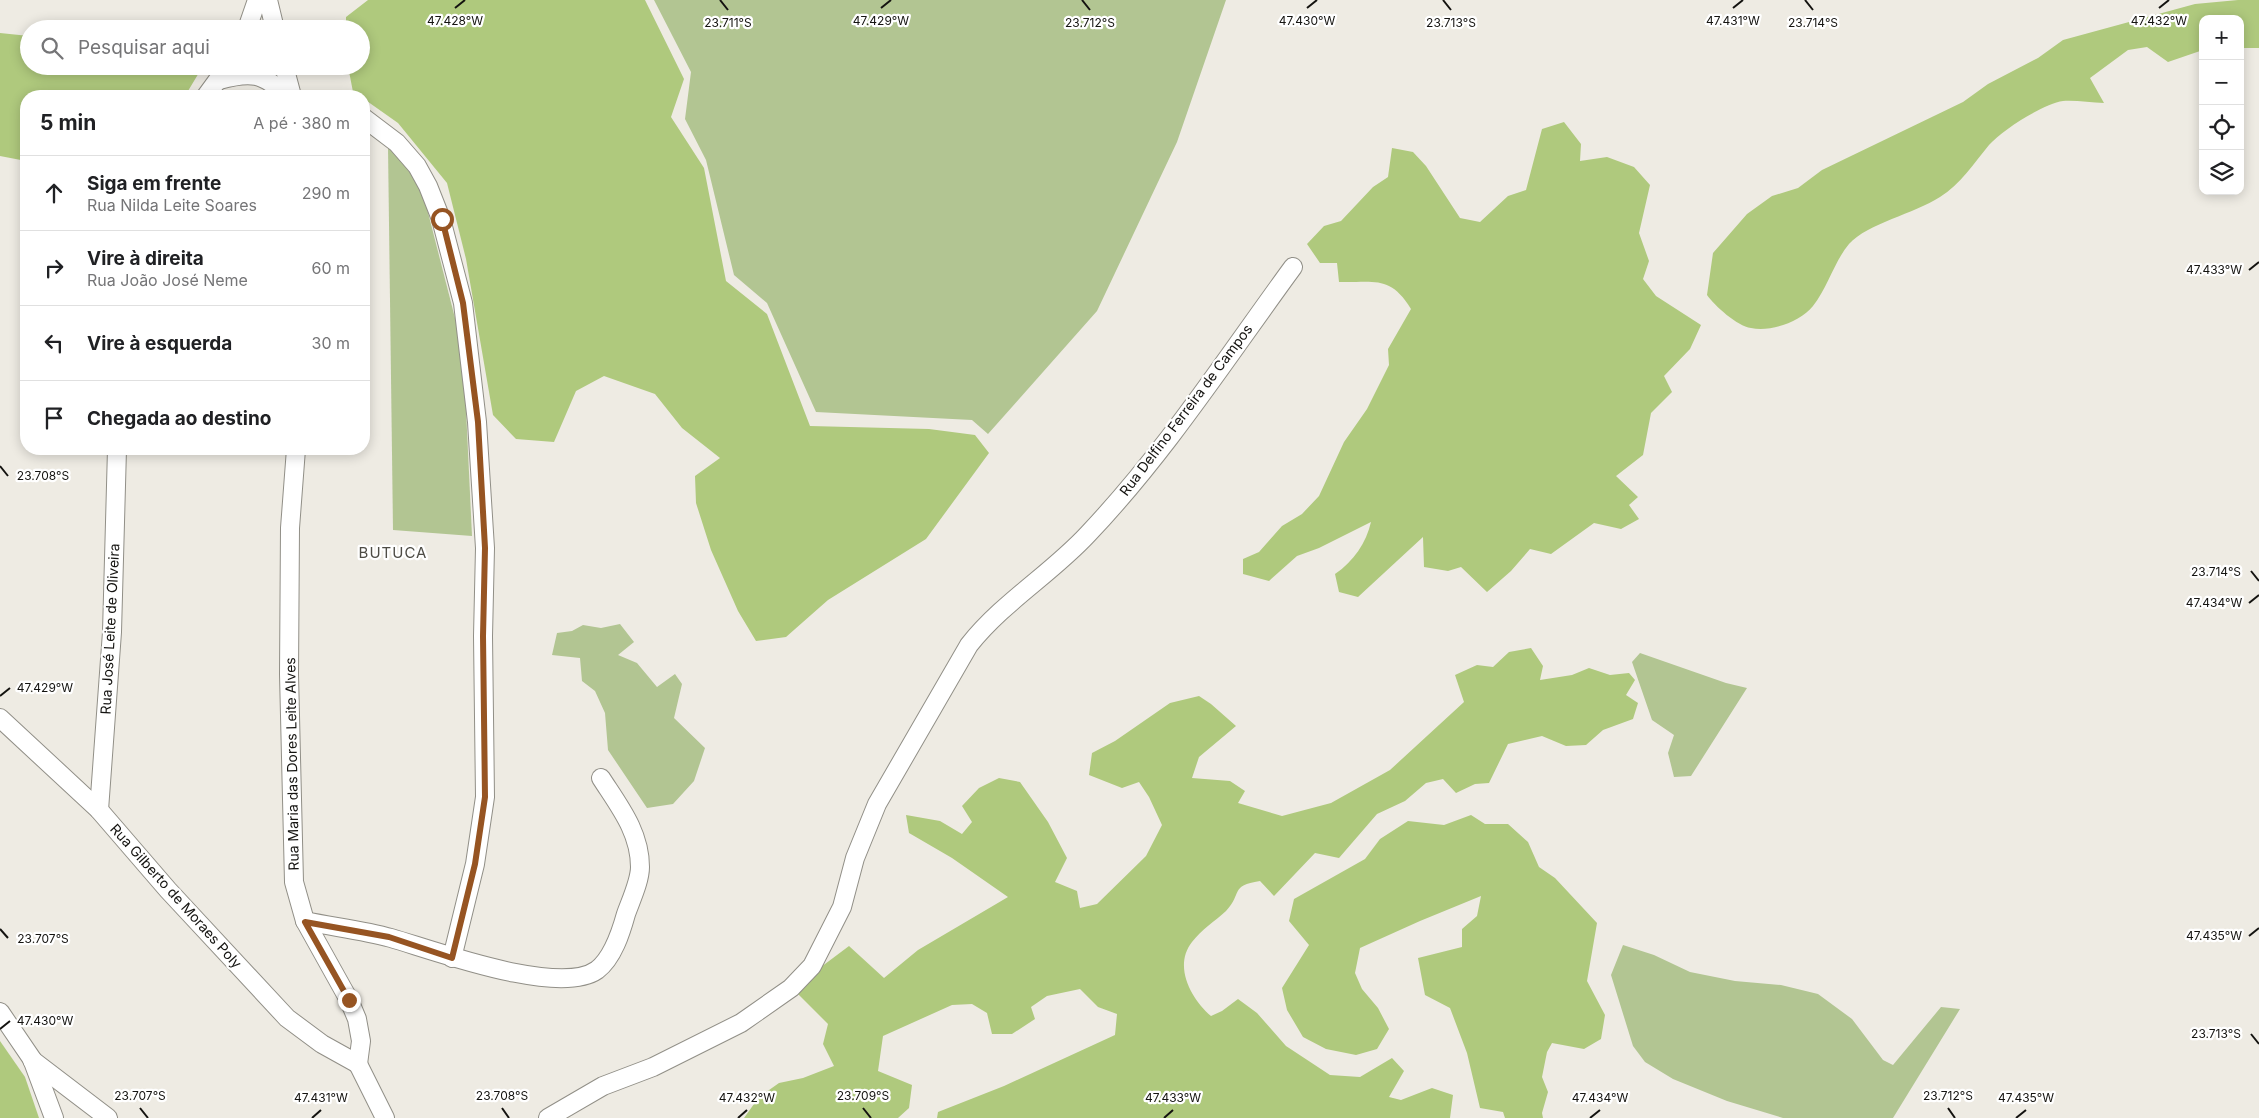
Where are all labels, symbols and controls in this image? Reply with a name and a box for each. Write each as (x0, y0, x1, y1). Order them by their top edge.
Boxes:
text: 47.428°W (427, 13, 483, 28)
text: 47.429°W (853, 13, 909, 28)
text: 47.430°W (1279, 13, 1335, 28)
text: 47.431°W (1706, 13, 1760, 28)
text: 47.432°W (2131, 13, 2187, 28)
text: 23.711°S (704, 15, 752, 30)
text: 23.712°S (1065, 15, 1115, 30)
text: 23.713°S (1426, 15, 1476, 30)
text: 23.714°S (1788, 15, 1838, 30)
map controls (2199, 15, 2244, 195)
button: + (2199, 15, 2244, 60)
search box (20, 20, 370, 75)
icon: search (38, 34, 66, 62)
text: Pesquisar aqui (78, 36, 210, 59)
button: − (2199, 60, 2244, 105)
button: locate (2199, 105, 2244, 150)
text: 5 min (40, 110, 96, 135)
text: A pé · 380 m (253, 113, 350, 133)
button: layers (2199, 150, 2244, 195)
text: Siga em frente (87, 172, 221, 195)
icon: ahead (40, 179, 68, 207)
text: 290 m (302, 183, 350, 203)
text: Rua Nilda Leite Soares (87, 195, 257, 215)
route start (431, 208, 454, 231)
text: Vire à direita (87, 247, 204, 270)
icon: right (40, 254, 68, 282)
text: 60 m (311, 258, 350, 278)
text: 47.433°W (2186, 262, 2242, 277)
text: Rua João José Neme (87, 270, 248, 290)
street label: Rua Delfino Ferreira de Campos (1116, 321, 1256, 499)
icon: left (40, 329, 68, 357)
text: Vire à esquerda (87, 332, 232, 355)
text: 30 m (312, 333, 350, 353)
icon: arrive (40, 404, 68, 432)
text: Chegada ao destino (87, 407, 271, 430)
text: 23.708°S (17, 468, 69, 483)
street label: Rua José Leite de Oliveira (97, 543, 122, 715)
district label: BUTUCA (359, 543, 427, 562)
text: 23.714°S (2191, 564, 2241, 579)
text: 47.434°W (2186, 595, 2242, 610)
street label: Rua Maria das Dores Leite Alves (281, 657, 302, 871)
text: 47.429°W (17, 680, 73, 695)
street label: Rua Gilberto de Moraes Poly (107, 820, 246, 971)
text: 47.435°W (2186, 928, 2242, 943)
text: 23.707°S (17, 931, 69, 946)
route end (338, 989, 361, 1012)
text: 47.430°W (17, 1013, 73, 1028)
text: 23.713°S (2191, 1026, 2241, 1041)
text: 23.707°S (114, 1088, 166, 1103)
text: 23.708°S (476, 1088, 528, 1103)
text: 23.709°S (837, 1088, 890, 1103)
text: 23.712°S (1923, 1088, 1973, 1103)
text: 47.431°W (294, 1090, 348, 1105)
text: 47.432°W (719, 1090, 775, 1105)
text: 47.433°W (1145, 1090, 1201, 1105)
text: 47.434°W (1572, 1090, 1628, 1105)
text: 47.435°W (1998, 1090, 2054, 1105)

